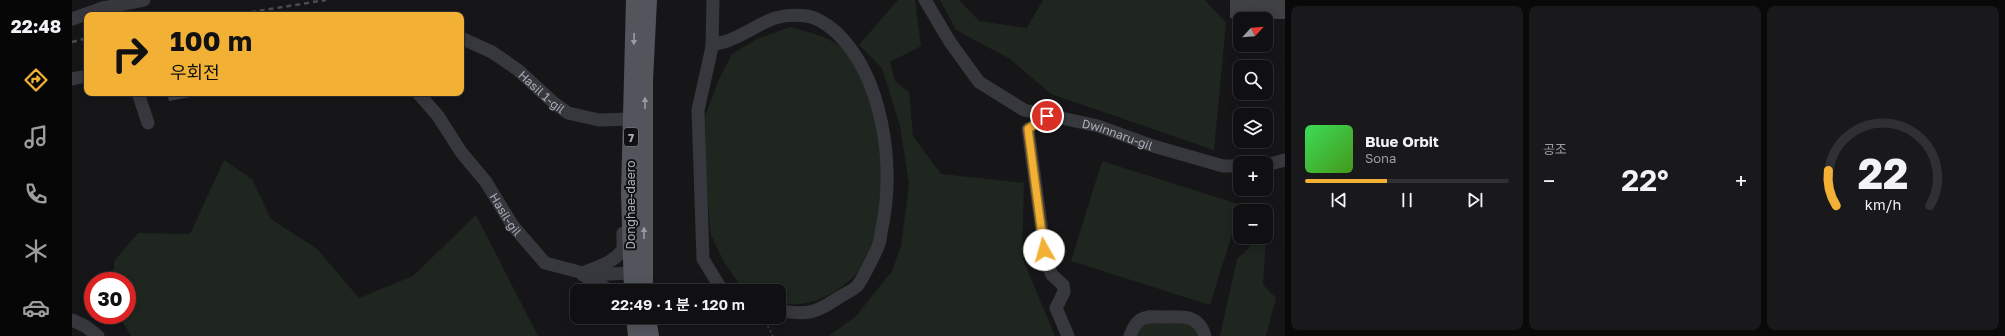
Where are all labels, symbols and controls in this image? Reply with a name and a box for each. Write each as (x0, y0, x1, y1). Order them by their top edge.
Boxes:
north arrow (1233, 12, 1273, 52)
map controls (1233, 12, 1273, 244)
text: 22:48 (11, 15, 61, 37)
text: 100 m (170, 24, 252, 57)
icon: right (104, 28, 156, 80)
one-way arrow (631, 33, 637, 46)
button: search (1233, 60, 1273, 100)
text: 우회전 (170, 61, 220, 83)
icon: directions (22, 66, 50, 94)
street label: Hasil 1-gil (516, 67, 568, 116)
one-way arrow (642, 96, 648, 109)
pin (1030, 99, 1064, 133)
icon: arrive (1036, 105, 1058, 127)
button: layers (1233, 108, 1273, 148)
street label: Dwinnaru-gil (1081, 115, 1155, 153)
icon: music (22, 123, 50, 151)
road number: 7 (624, 128, 638, 146)
text: Blue Orbit (1365, 132, 1439, 150)
text: 공조 (1543, 141, 1567, 157)
text: 22 (1858, 148, 1908, 198)
text: Sona (1365, 150, 1396, 166)
button: + (1233, 156, 1273, 196)
street label: Donghae-daero (623, 161, 638, 249)
text: 22° (1621, 162, 1669, 198)
text: − (1543, 167, 1555, 194)
text: + (1735, 167, 1747, 194)
icon: phone (22, 180, 50, 208)
icon: previous (1328, 189, 1350, 211)
icon: pause (1396, 189, 1418, 211)
icon: next (1464, 189, 1486, 211)
street label: Hasil-gil (487, 190, 525, 239)
text: km/h (1865, 196, 1901, 213)
button: − (1233, 204, 1273, 244)
one-way arrow (641, 226, 647, 239)
position arrow (1023, 229, 1065, 271)
icon: climate (22, 237, 50, 265)
speed limit sign: 30 (84, 272, 136, 324)
icon: car (22, 294, 50, 322)
text: 22:49 · 1 분 · 120 m (611, 295, 745, 313)

